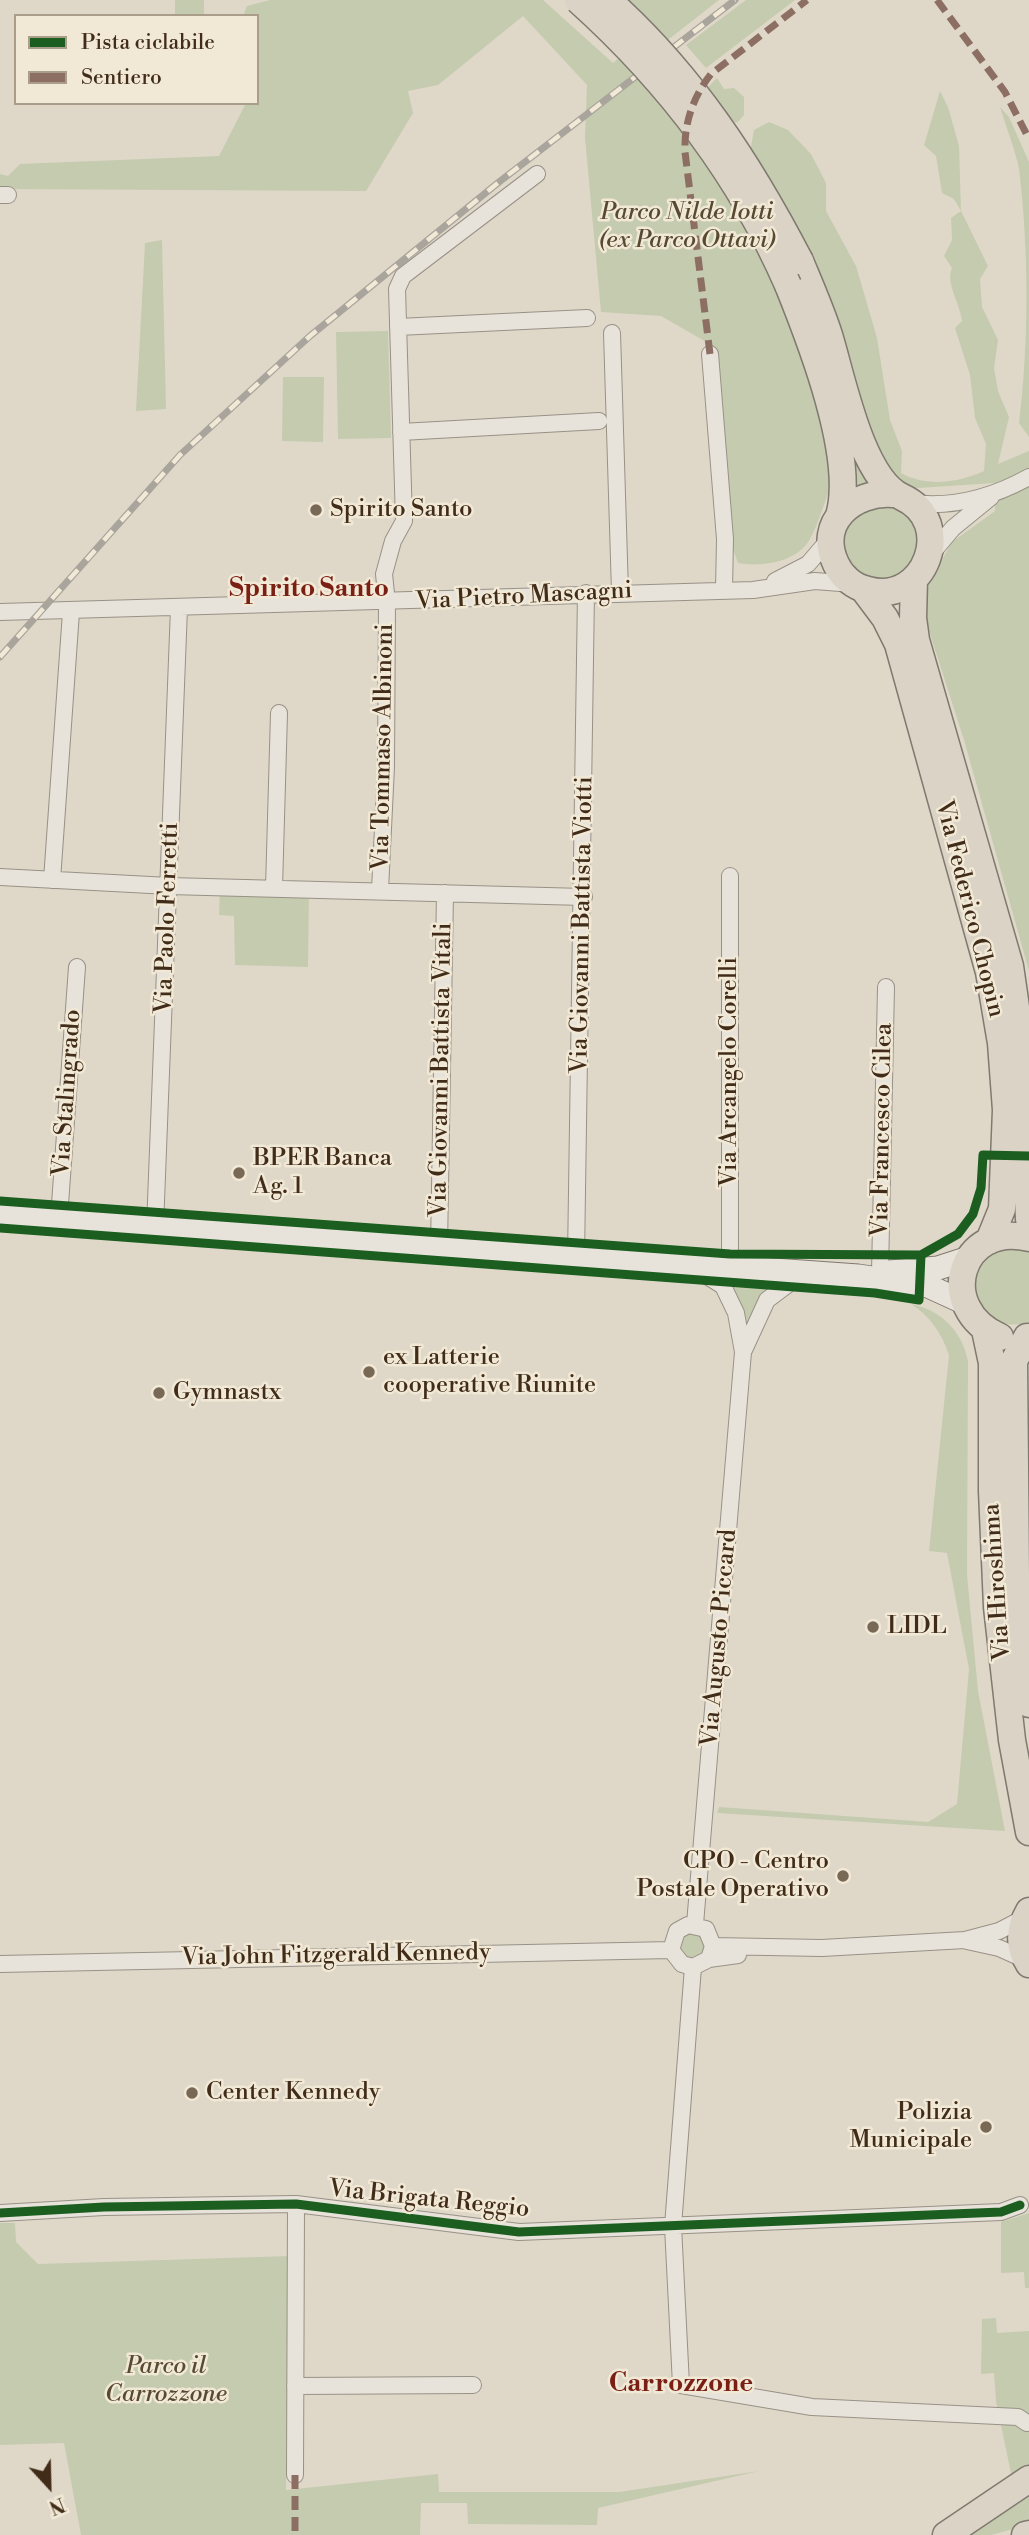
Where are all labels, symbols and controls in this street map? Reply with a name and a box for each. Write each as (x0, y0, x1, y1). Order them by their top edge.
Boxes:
legend (14, 14, 259, 105)
text: Pista ciclabile (81, 30, 215, 56)
text: Sentiero (81, 65, 162, 91)
park label: Parco Nilde Iotti (ex Parco Ottavi) (599, 199, 775, 255)
place label: Spirito Santo (330, 496, 473, 524)
marker: Spirito Santo (308, 502, 324, 518)
district label: Spirito Santo (229, 574, 389, 606)
street label: Via Pietro Mascagni (415, 577, 633, 617)
street label: Via Tommaso Albinoni (367, 623, 401, 871)
street label: Via Giovanni Battista Viotti (566, 776, 600, 1074)
street label: Via Federico Chopin (928, 798, 1010, 1020)
street label: Via Paolo Ferretti (150, 822, 186, 1014)
street label: Via Giovanni Battista Vitali (425, 922, 459, 1218)
street label: Via Arcangelo Corelli (716, 957, 744, 1187)
street label: Via Stalingrado (48, 1008, 88, 1178)
street label: Via Francesco Cilea (867, 1023, 899, 1237)
place label: BPER Banca Ag. 1 (253, 1145, 392, 1201)
marker: BPER Banca Ag. 1 (231, 1165, 247, 1181)
place label: ex Latterie cooperative Riunite (383, 1344, 596, 1400)
marker: ex Latterie cooperative Riunite (361, 1364, 377, 1380)
place label: Gymnastx (173, 1379, 281, 1407)
marker: Gymnastx (151, 1385, 167, 1401)
street label: Via Hiroshima (978, 1502, 1018, 1662)
street label: Via Augusto Piccard (696, 1528, 744, 1748)
place label: LIDL (887, 1613, 947, 1641)
marker: LIDL (865, 1619, 881, 1635)
place label: CPO - Centro Postale Operativo (636, 1848, 829, 1904)
marker: CPO - Centro Postale Operativo (835, 1868, 851, 1884)
street label: Via John Fitzgerald Kennedy (181, 1939, 491, 1973)
place label: Center Kennedy (206, 2079, 380, 2107)
marker: Center Kennedy (184, 2085, 200, 2101)
place label: Polizia Municipale (850, 2099, 972, 2155)
marker: Polizia Municipale (978, 2119, 994, 2135)
street label: Via Brigata Reggio (327, 2175, 531, 2225)
park label: Parco il Carrozzone (105, 2353, 227, 2409)
district label: Carrozzone (609, 2369, 753, 2401)
north arrow (14, 2451, 84, 2521)
text: N (45, 2492, 68, 2519)

